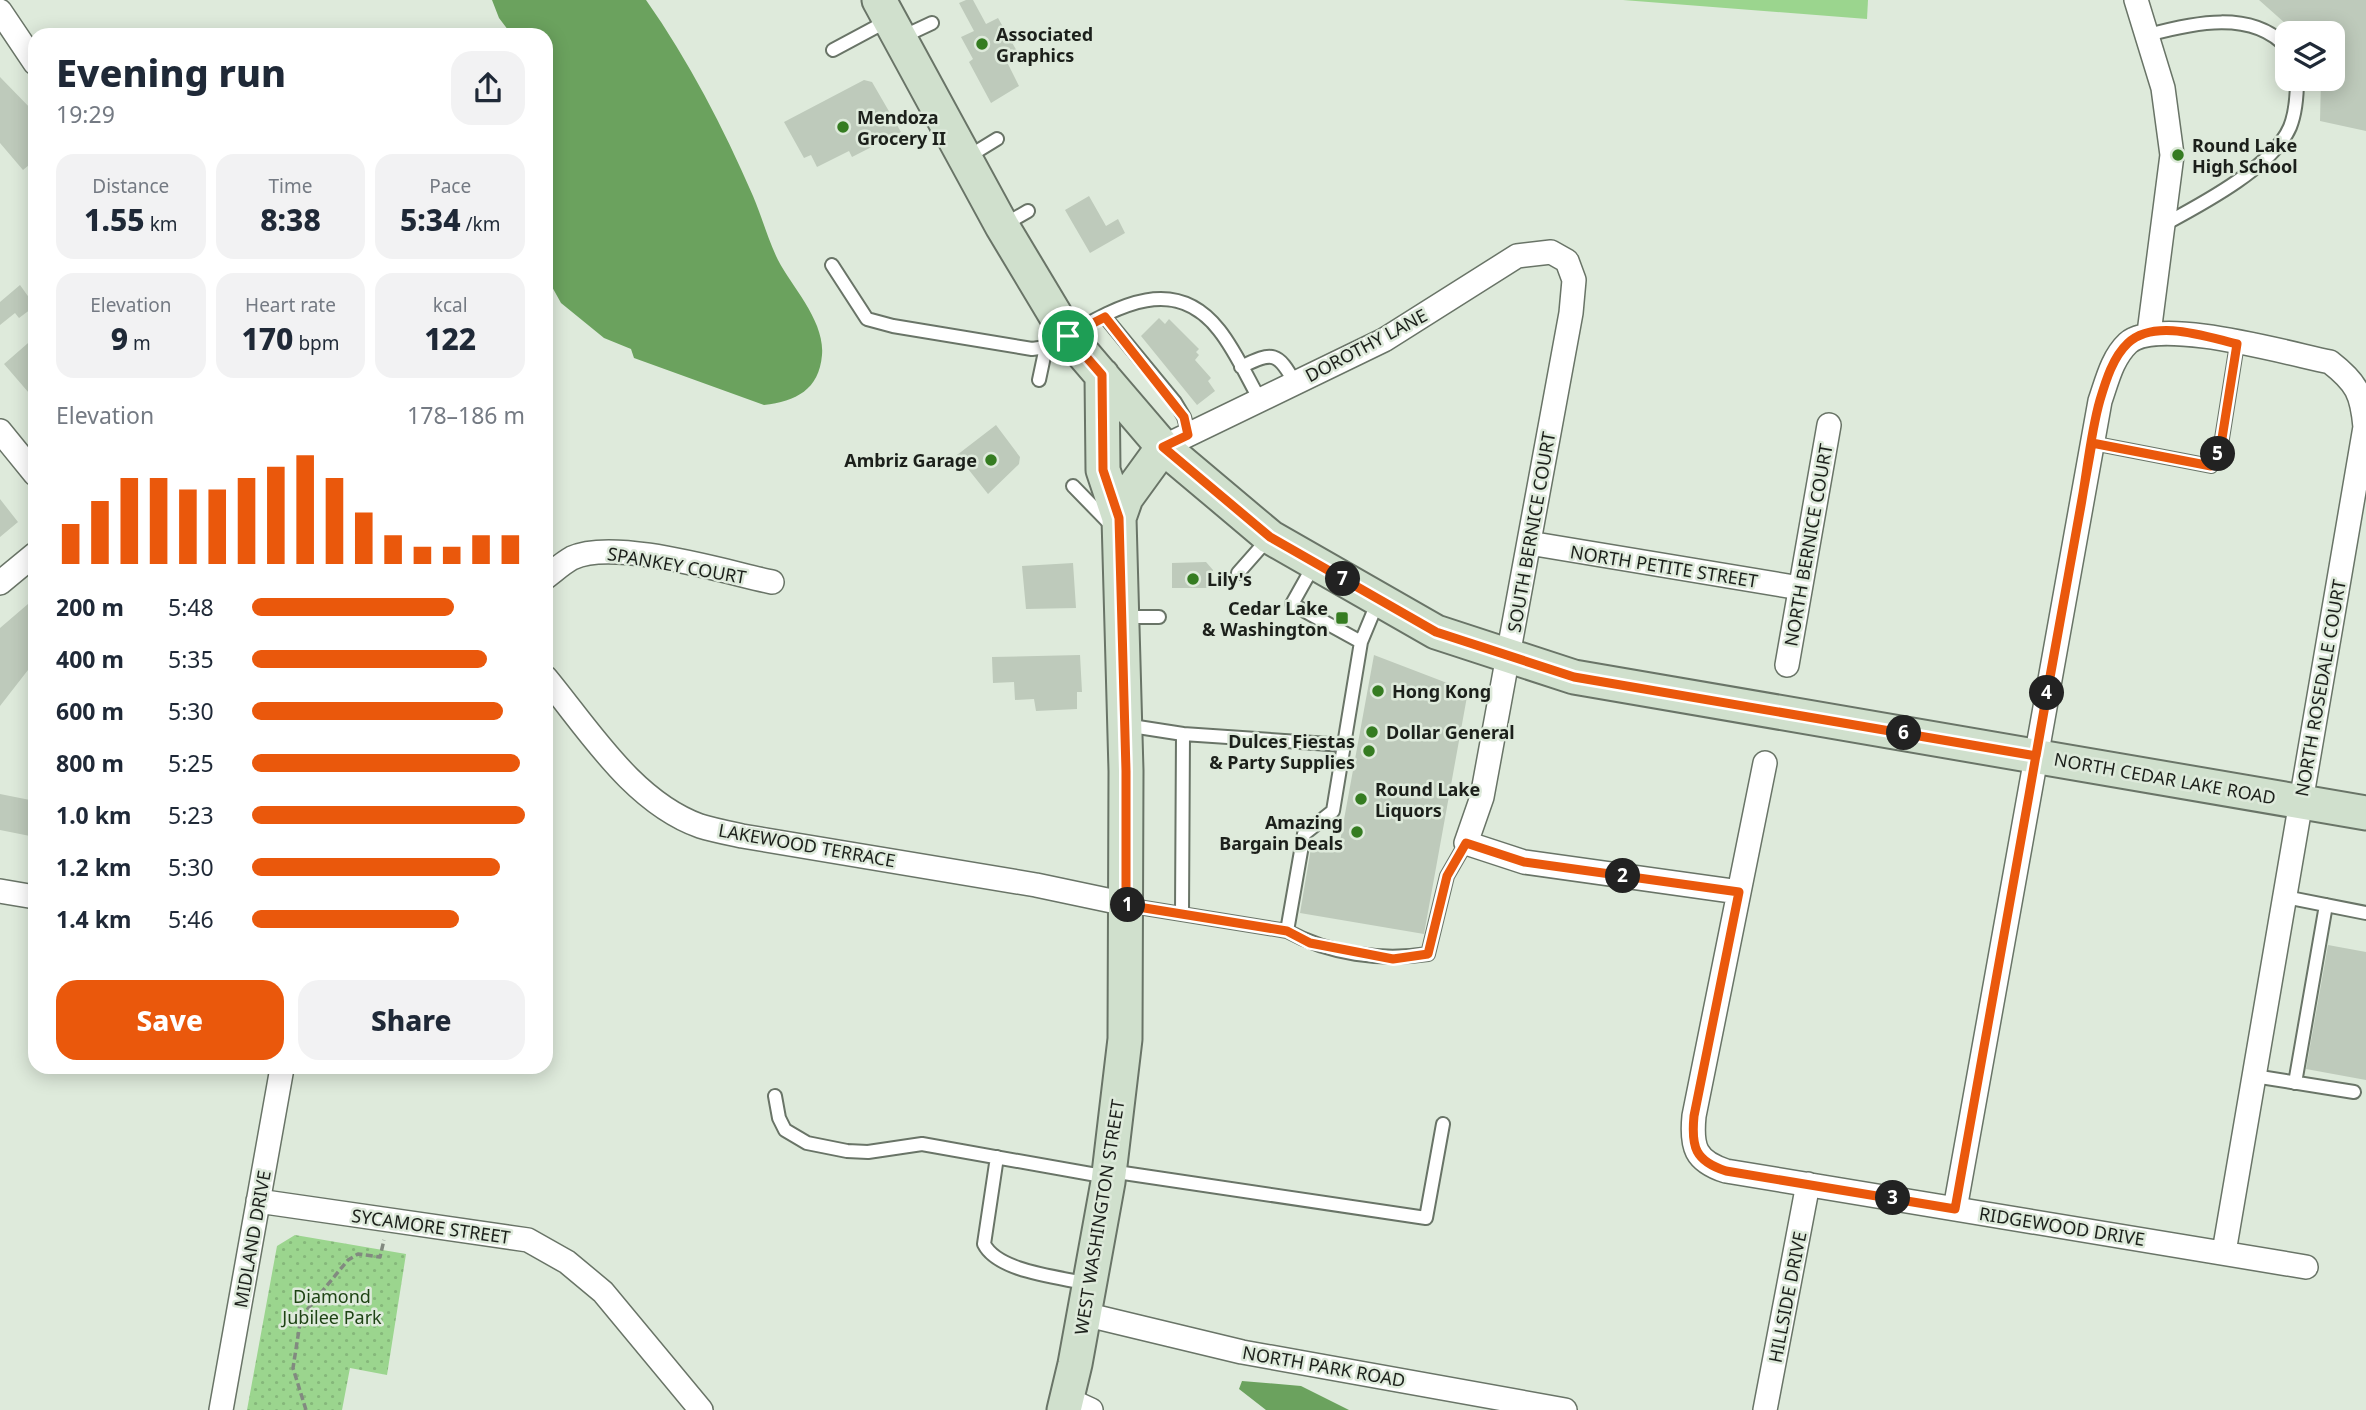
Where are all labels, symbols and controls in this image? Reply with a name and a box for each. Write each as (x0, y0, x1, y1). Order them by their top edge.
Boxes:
map controls (2275, 21, 2345, 91)
button: layers (2275, 21, 2345, 91)
place label: Associated Graphics (996, 22, 1093, 67)
marker: Associated Graphics (974, 36, 990, 52)
text: Evening run (56, 46, 286, 98)
button: share (451, 51, 525, 125)
text: 19:29 (56, 98, 115, 130)
place label: Mendoza Grocery II (857, 105, 946, 150)
marker: Mendoza Grocery II (835, 119, 851, 135)
place label: Round Lake High School (2192, 133, 2298, 178)
marker: Round Lake High School (2170, 147, 2186, 163)
text: Distance (92, 173, 169, 199)
text: Time (269, 173, 312, 199)
text: Pace (429, 173, 471, 199)
text: 1.55 (84, 199, 145, 240)
text: 8:38 (260, 199, 321, 240)
text: 5:34 (400, 199, 460, 240)
text: km (145, 211, 178, 237)
text: /km (460, 211, 500, 237)
text: Elevation (90, 292, 171, 318)
text: Heart rate (245, 292, 336, 318)
text: kcal (433, 292, 468, 318)
street label: DOROTHY LANE (1301, 303, 1431, 387)
pin (1038, 306, 1098, 366)
icon: arrive (1049, 317, 1087, 355)
text: 9 (111, 318, 128, 359)
text: 170 (241, 318, 293, 359)
text: 122 (424, 318, 476, 359)
text: m (128, 330, 151, 356)
text: bpm (293, 330, 340, 356)
text: Elevation (56, 399, 154, 431)
text: 178–186 m (407, 399, 525, 431)
street label: SOUTH BERNICE COURT (1502, 430, 1560, 634)
pin: 5 (2200, 436, 2236, 472)
text: 5 (2212, 440, 2223, 466)
street label: NORTH BERNICE COURT (1778, 442, 1838, 648)
place label: Ambriz Garage (844, 448, 977, 472)
marker: Ambriz Garage (983, 452, 999, 468)
street label: NORTH PETITE STREET (1568, 539, 1760, 593)
street label: SPANKEY COURT (606, 541, 748, 589)
pin: 7 (1326, 562, 1360, 596)
text: 7 (1337, 565, 1348, 591)
place label: Lily's (1207, 567, 1252, 591)
marker: Lily's (1185, 571, 1201, 587)
street label: NORTH ROSEDALE COURT (2289, 578, 2351, 798)
text: 200 m (56, 591, 124, 623)
text: 5:48 (168, 591, 214, 623)
place label: Cedar Lake & Washington (1202, 596, 1328, 641)
marker: Cedar Lake & Washington (1334, 610, 1350, 626)
text: 400 m (56, 643, 124, 675)
text: 5:35 (168, 643, 214, 675)
pin: 4 (2030, 676, 2064, 710)
place label: Hong Kong (1392, 679, 1491, 703)
text: 4 (2041, 679, 2052, 705)
marker: Hong Kong (1370, 683, 1386, 699)
text: 600 m (56, 695, 124, 727)
text: 5:30 (168, 695, 214, 727)
pin: 6 (1886, 716, 1922, 750)
text: 6 (1898, 719, 1909, 745)
place label: Dollar General (1386, 720, 1515, 744)
marker: Dollar General (1364, 724, 1380, 740)
place label: Dulces Fiestas & Party Supplies (1209, 729, 1355, 774)
marker: Dulces Fiestas & Party Supplies (1361, 743, 1377, 759)
text: 800 m (56, 747, 124, 779)
text: 5:25 (168, 747, 214, 779)
street label: NORTH CEDAR LAKE ROAD (2052, 747, 2278, 809)
place label: Round Lake Liquors (1375, 777, 1480, 822)
marker: Round Lake Liquors (1353, 791, 1369, 807)
text: 1.0 km (56, 799, 131, 831)
text: 5:23 (168, 799, 214, 831)
place label: Amazing Bargain Deals (1219, 810, 1343, 855)
street label: LAKEWOOD TERRACE (717, 818, 897, 872)
marker: Amazing Bargain Deals (1349, 824, 1365, 840)
text: 1.2 km (56, 851, 131, 883)
text: 5:30 (168, 851, 214, 883)
pin: 2 (1606, 858, 1640, 894)
text: 2 (1617, 862, 1628, 888)
pin: 1 (1110, 888, 1146, 922)
text: 1 (1122, 891, 1133, 917)
text: 1.4 km (56, 903, 131, 935)
text: 5:46 (168, 903, 214, 935)
button: Save (56, 980, 284, 1060)
button: Share (298, 980, 525, 1060)
street label: WEST WASHINGTON STREET (1069, 1098, 1129, 1336)
street label: MIDLAND DRIVE (228, 1168, 276, 1310)
pin: 3 (1876, 1180, 1910, 1216)
text: 3 (1887, 1184, 1898, 1210)
street label: RIDGEWOOD DRIVE (1978, 1201, 2146, 1251)
street label: SYCAMORE STREET (350, 1203, 512, 1249)
street label: HILLSIDE DRIVE (1762, 1229, 1812, 1365)
park label: Diamond Jubilee Park (280, 1284, 382, 1329)
street label: NORTH PARK ROAD (1241, 1340, 1407, 1392)

